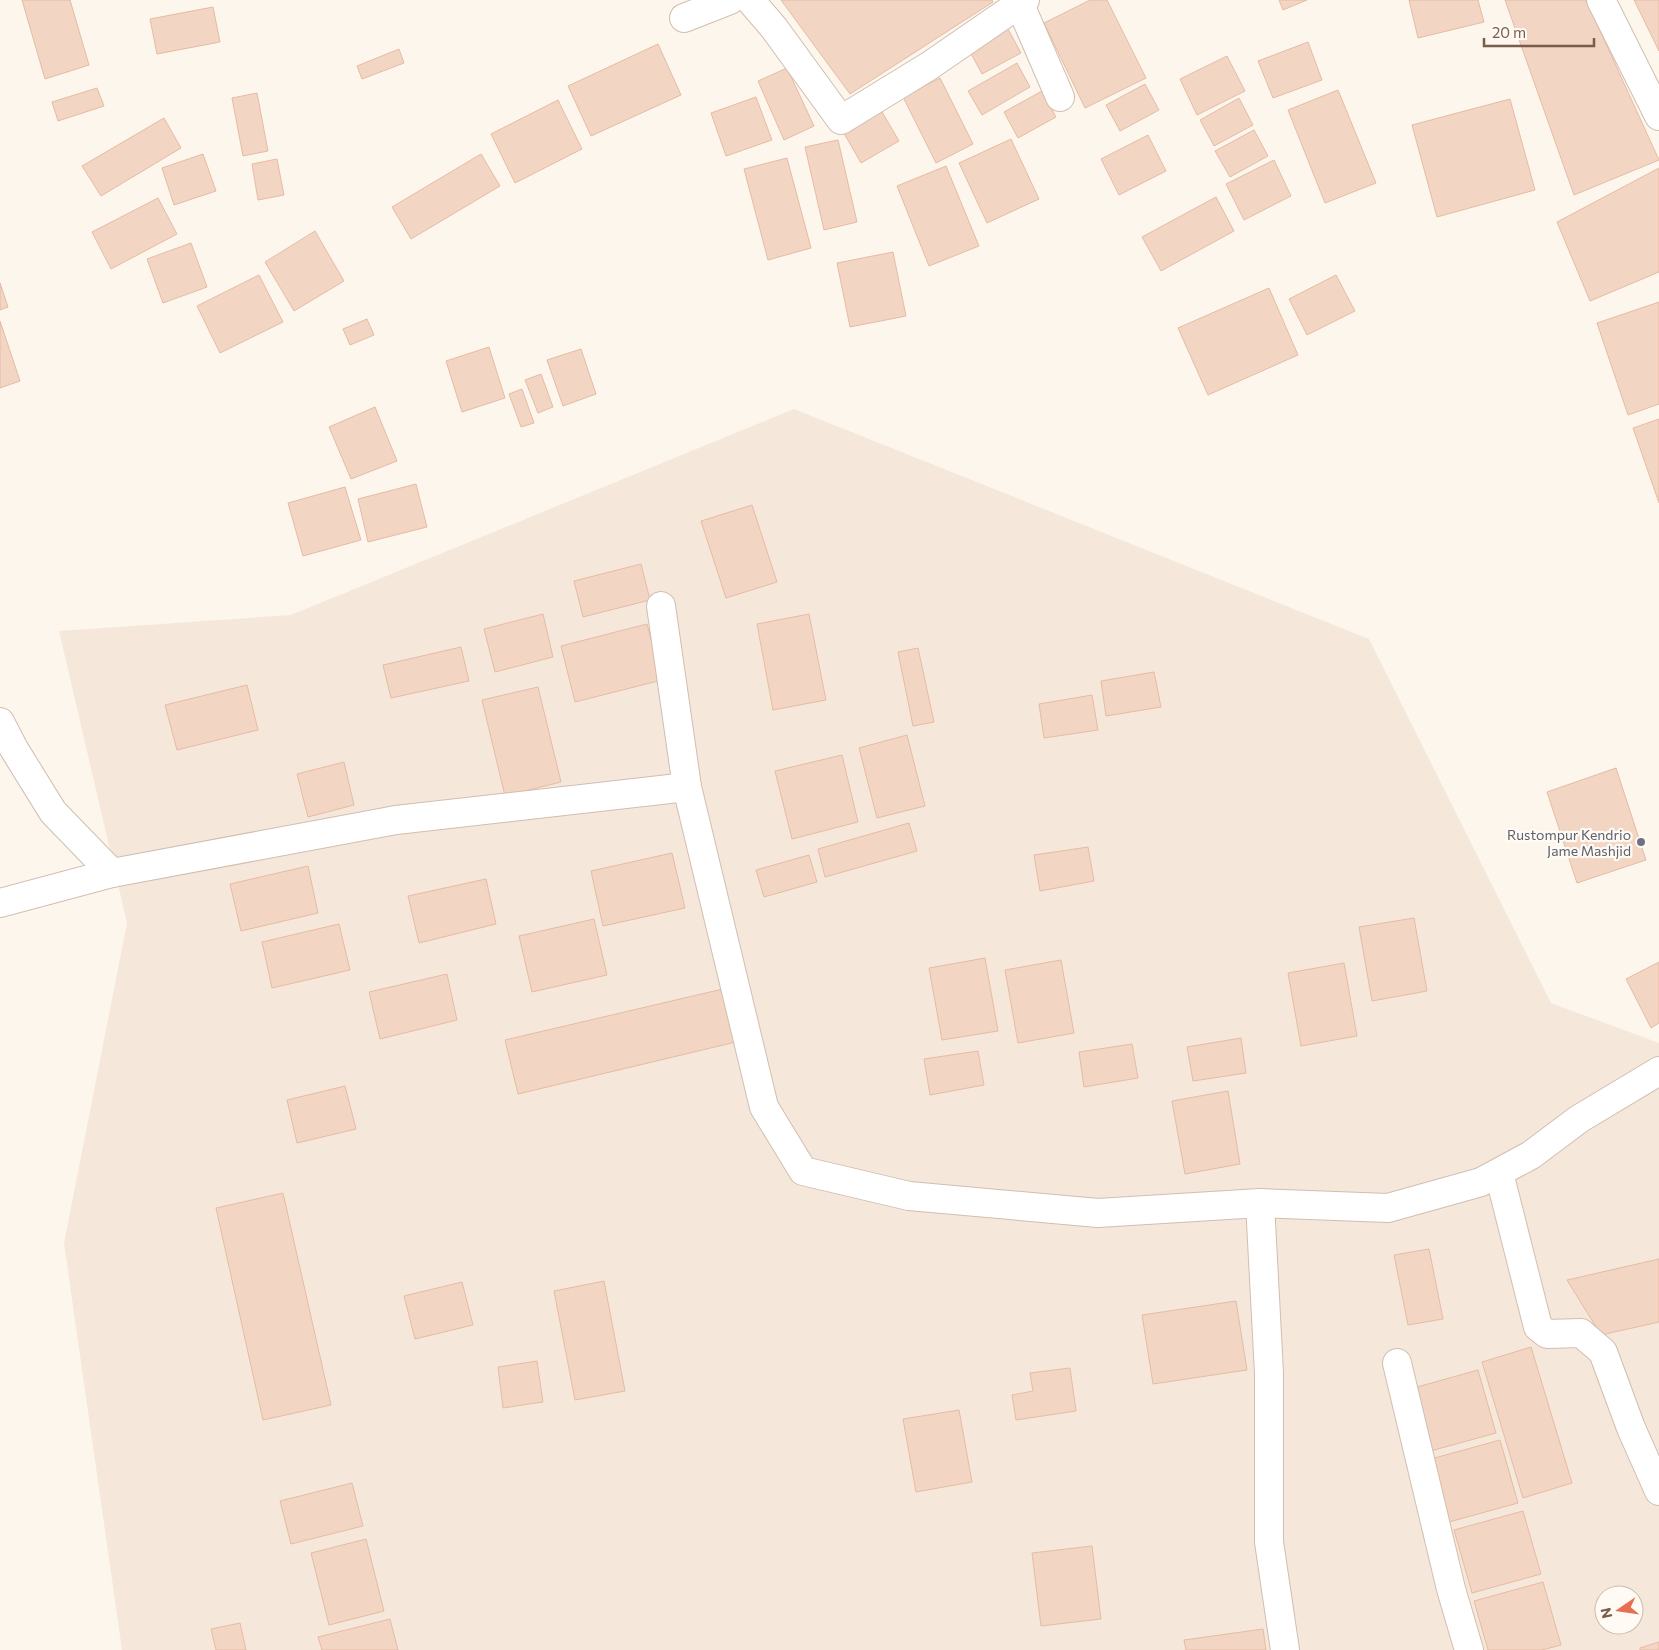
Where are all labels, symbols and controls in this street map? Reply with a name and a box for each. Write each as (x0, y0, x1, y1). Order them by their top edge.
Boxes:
scale bar (1484, 15, 1594, 47)
text: 20 m (1492, 23, 1526, 41)
place label: Rustompur Kendrio Jame Mashjid (1507, 826, 1631, 859)
marker: Rustompur Kendrio Jame Mashjid (1635, 836, 1647, 848)
north arrow (1594, 1585, 1644, 1635)
text: N (1596, 1606, 1615, 1620)

